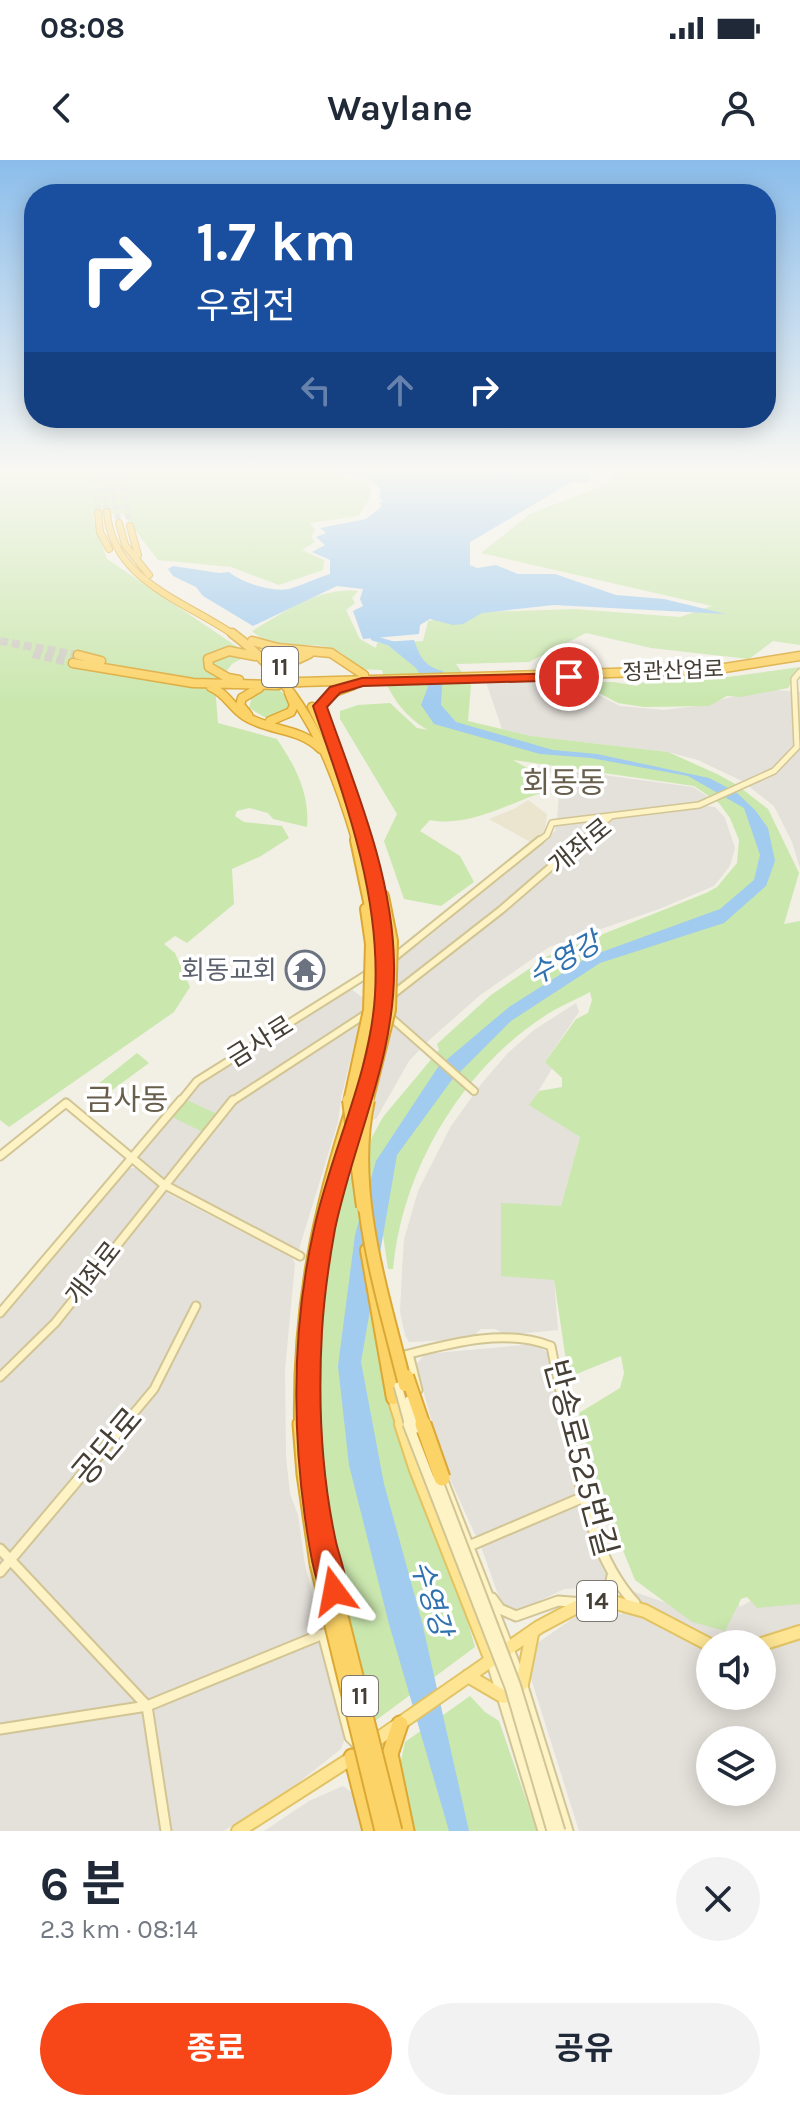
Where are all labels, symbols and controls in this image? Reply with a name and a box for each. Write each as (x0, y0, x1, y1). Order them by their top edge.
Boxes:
text: 08:08 (40, 10, 125, 46)
icon: back (40, 86, 84, 130)
icon: person (716, 86, 760, 130)
text: Waylane (327, 87, 473, 129)
text: 1.7 km (196, 209, 356, 274)
icon: right (64, 216, 168, 320)
text: 우회전 (196, 285, 295, 327)
icon: left (294, 368, 338, 412)
icon: ahead (378, 368, 422, 412)
icon: right (462, 368, 506, 412)
pin (535, 643, 603, 711)
road number: 11 (262, 647, 298, 687)
icon: arrive (547, 655, 591, 699)
street label: 정관산업로 (622, 656, 724, 686)
district label: 회동동 (523, 765, 605, 801)
street label: 개좌로 (543, 812, 618, 881)
water label: 수영강 (522, 924, 609, 992)
temple icon: 회동교회 (284, 949, 326, 991)
place label: 회동교회 (181, 955, 277, 986)
street label: 금사로 (222, 1009, 299, 1074)
district label: 금사동 (86, 1082, 168, 1118)
street label: 개좌로 (59, 1235, 128, 1311)
street label: 반송로525번길 (537, 1356, 625, 1560)
street label: 공단로 (65, 1401, 150, 1492)
position arrow (292, 1549, 376, 1633)
water label: 수영강 (404, 1556, 460, 1643)
road number: 14 (577, 1581, 617, 1621)
map controls (696, 1630, 776, 1806)
button: sound (696, 1630, 776, 1710)
road number: 11 (342, 1676, 378, 1716)
button: layers (696, 1726, 776, 1806)
text: 6 분 (40, 1856, 125, 1912)
button: close (676, 1857, 760, 1941)
text: 2.3 km · 08:14 (40, 1914, 198, 1945)
button: 종료 (40, 2003, 392, 2095)
button: 공유 (408, 2003, 760, 2095)

